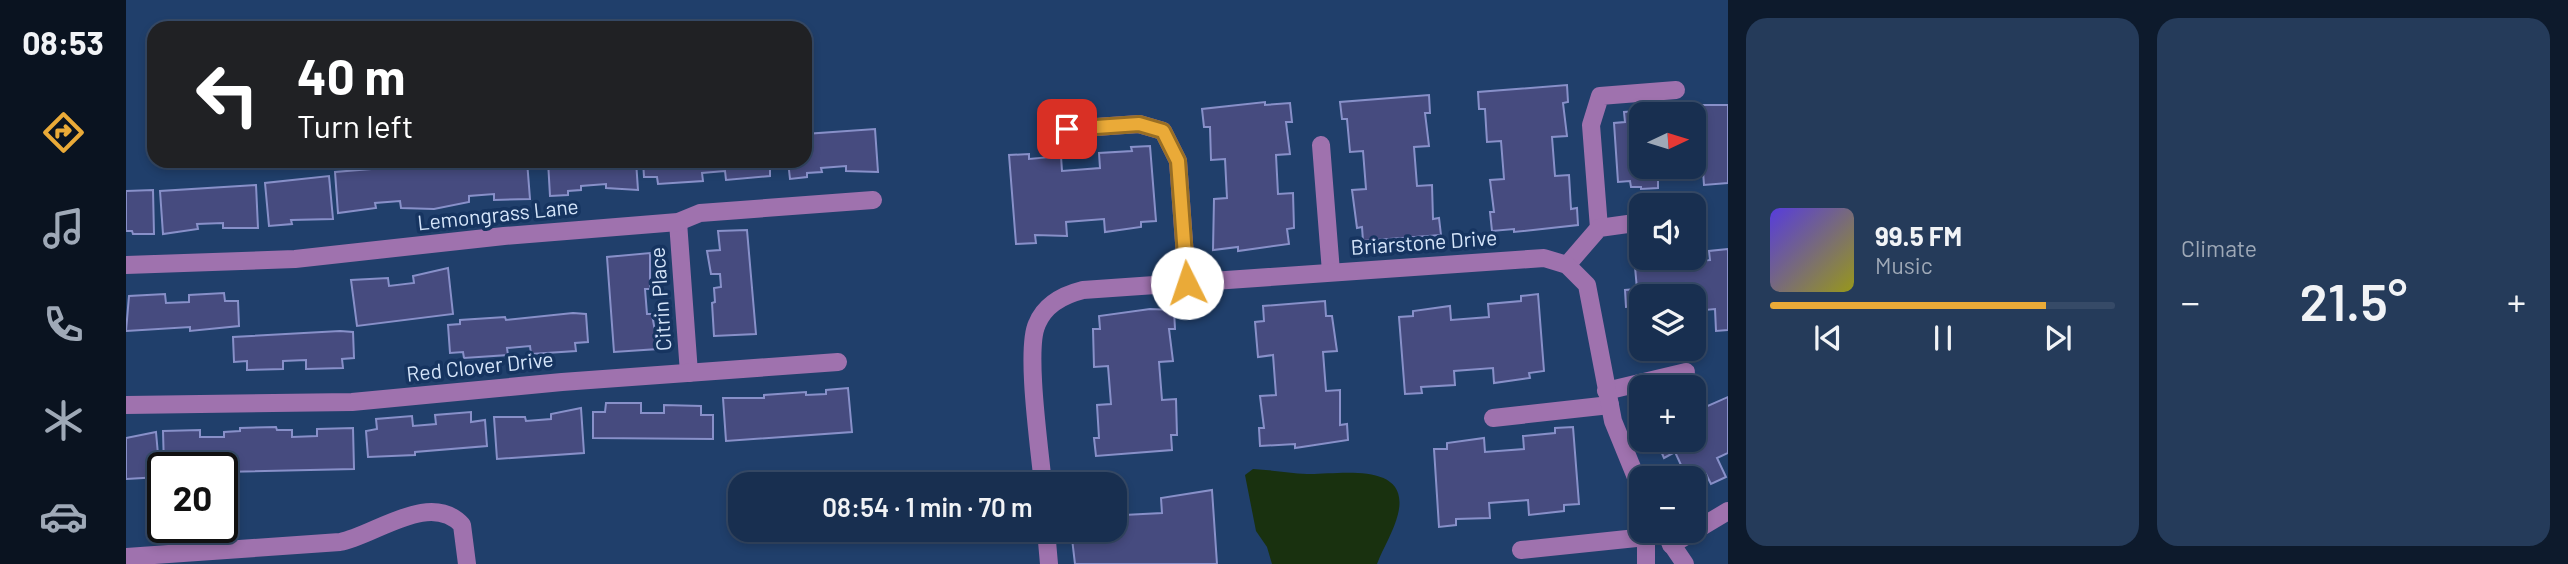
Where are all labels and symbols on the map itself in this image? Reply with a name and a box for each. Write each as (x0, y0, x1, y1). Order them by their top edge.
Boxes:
pin (1037, 99, 1097, 159)
north arrow (1629, 102, 1706, 178)
street label: Lemongrass Lane (416, 193, 580, 234)
street label: Briarstone Drive (1350, 224, 1498, 259)
street label: Citrin Place (643, 246, 676, 352)
position arrow (1150, 246, 1224, 320)
street label: Red Clover Drive (405, 345, 555, 386)
speed limit sign: 20 (147, 452, 238, 543)

